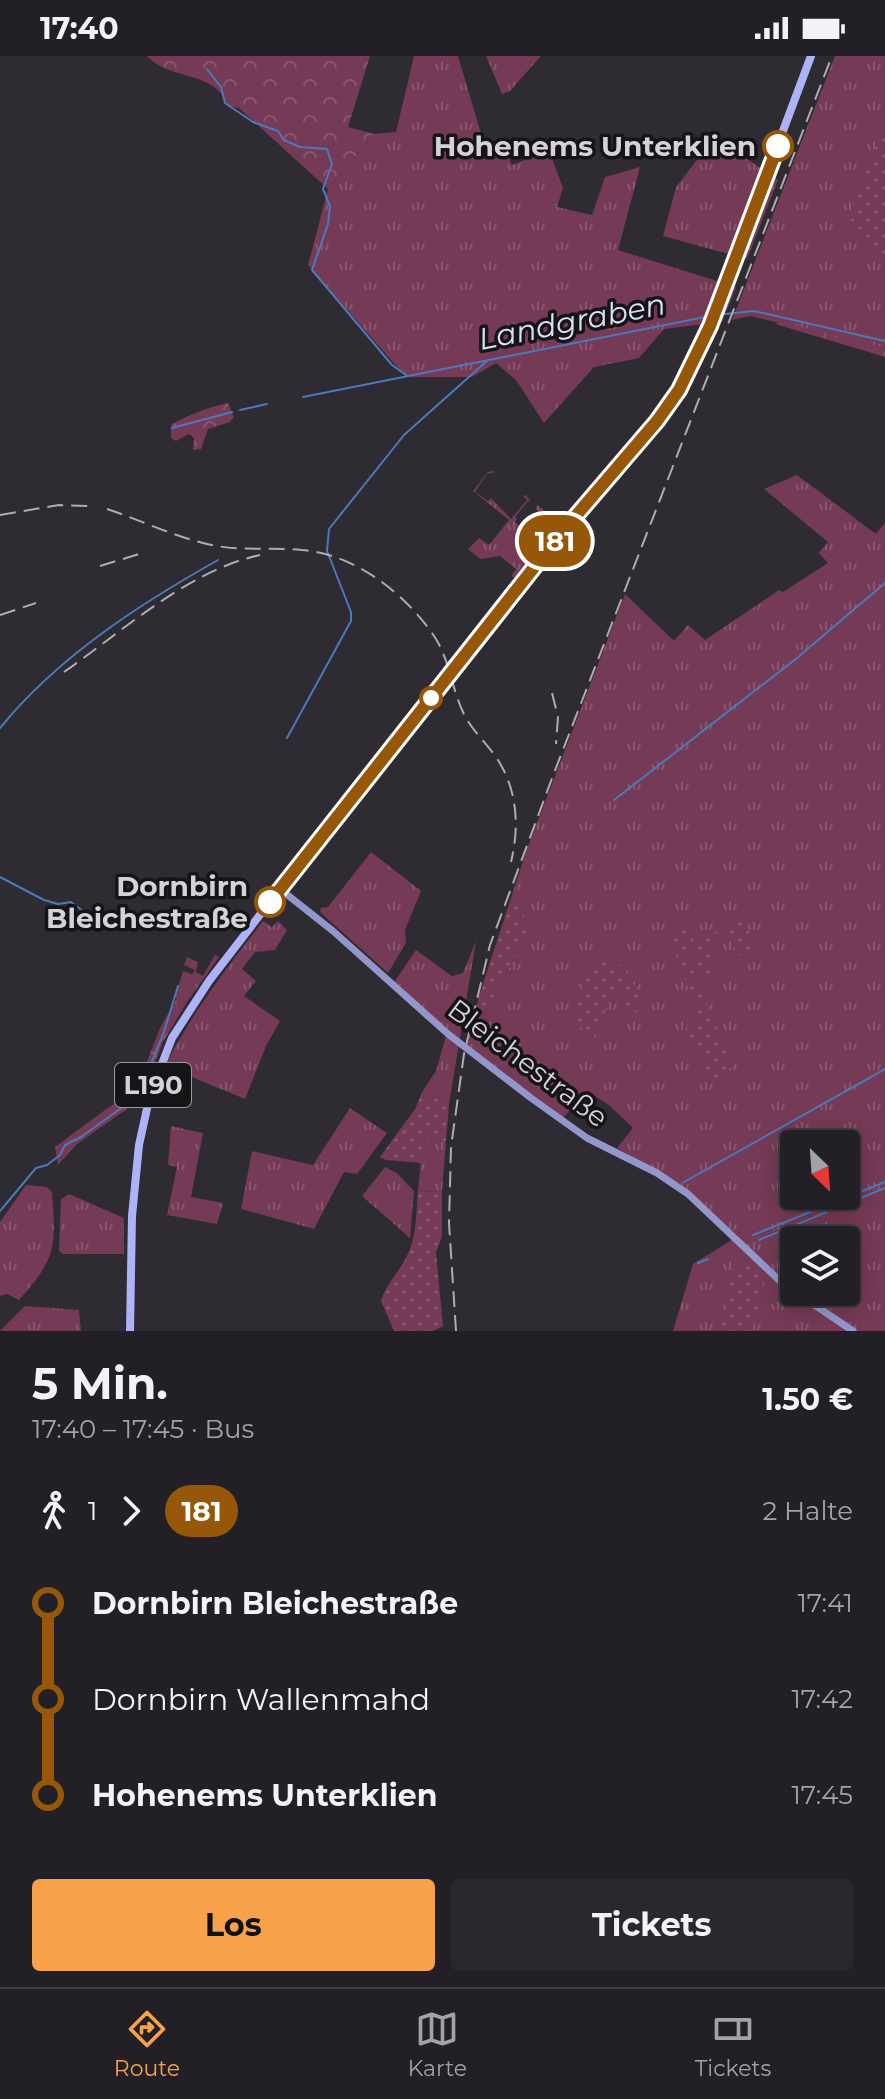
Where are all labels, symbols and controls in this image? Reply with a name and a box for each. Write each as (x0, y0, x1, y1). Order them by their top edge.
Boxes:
text: 17:40 (40, 10, 119, 47)
place label: Hohenems Unterklien (434, 129, 756, 163)
marker: Hohenems Unterklien (763, 131, 793, 161)
water label: Landgraben (475, 285, 669, 358)
line badge: 181 (509, 515, 601, 567)
text: 181 (535, 524, 575, 558)
unlabelled marker (420, 687, 442, 709)
place label: Dornbirn Bleichestraße (46, 869, 248, 935)
marker: Dornbirn Bleichestraße (255, 887, 285, 917)
street label: Bleichestraße (441, 992, 615, 1134)
road number: L190 (115, 1063, 191, 1107)
north arrow (780, 1130, 860, 1210)
map controls (780, 1130, 860, 1306)
button: layers (780, 1226, 860, 1306)
text: 5 Min. (32, 1356, 168, 1410)
text: 1.50 € (762, 1381, 853, 1418)
text: 17:40 – 17:45 · Bus (32, 1413, 254, 1445)
icon: walk (32, 1489, 76, 1533)
icon: forward (109, 1489, 153, 1533)
text: 181 (181, 1494, 222, 1528)
text: 1 (88, 1495, 97, 1527)
text: 2 Halte (762, 1495, 853, 1527)
text: Dornbirn Bleichestraße (92, 1585, 458, 1622)
text: 17:41 (797, 1587, 853, 1619)
text: Dornbirn Wallenmahd (92, 1681, 430, 1718)
text: 17:42 (791, 1683, 853, 1715)
text: Hohenems Unterklien (92, 1777, 437, 1814)
text: 17:45 (791, 1779, 853, 1811)
button: Los (32, 1879, 435, 1971)
button: Tickets (451, 1879, 853, 1971)
tab: Route (114, 2007, 180, 2082)
tab: Karte (408, 2007, 467, 2082)
tab: Tickets (695, 2007, 771, 2082)

